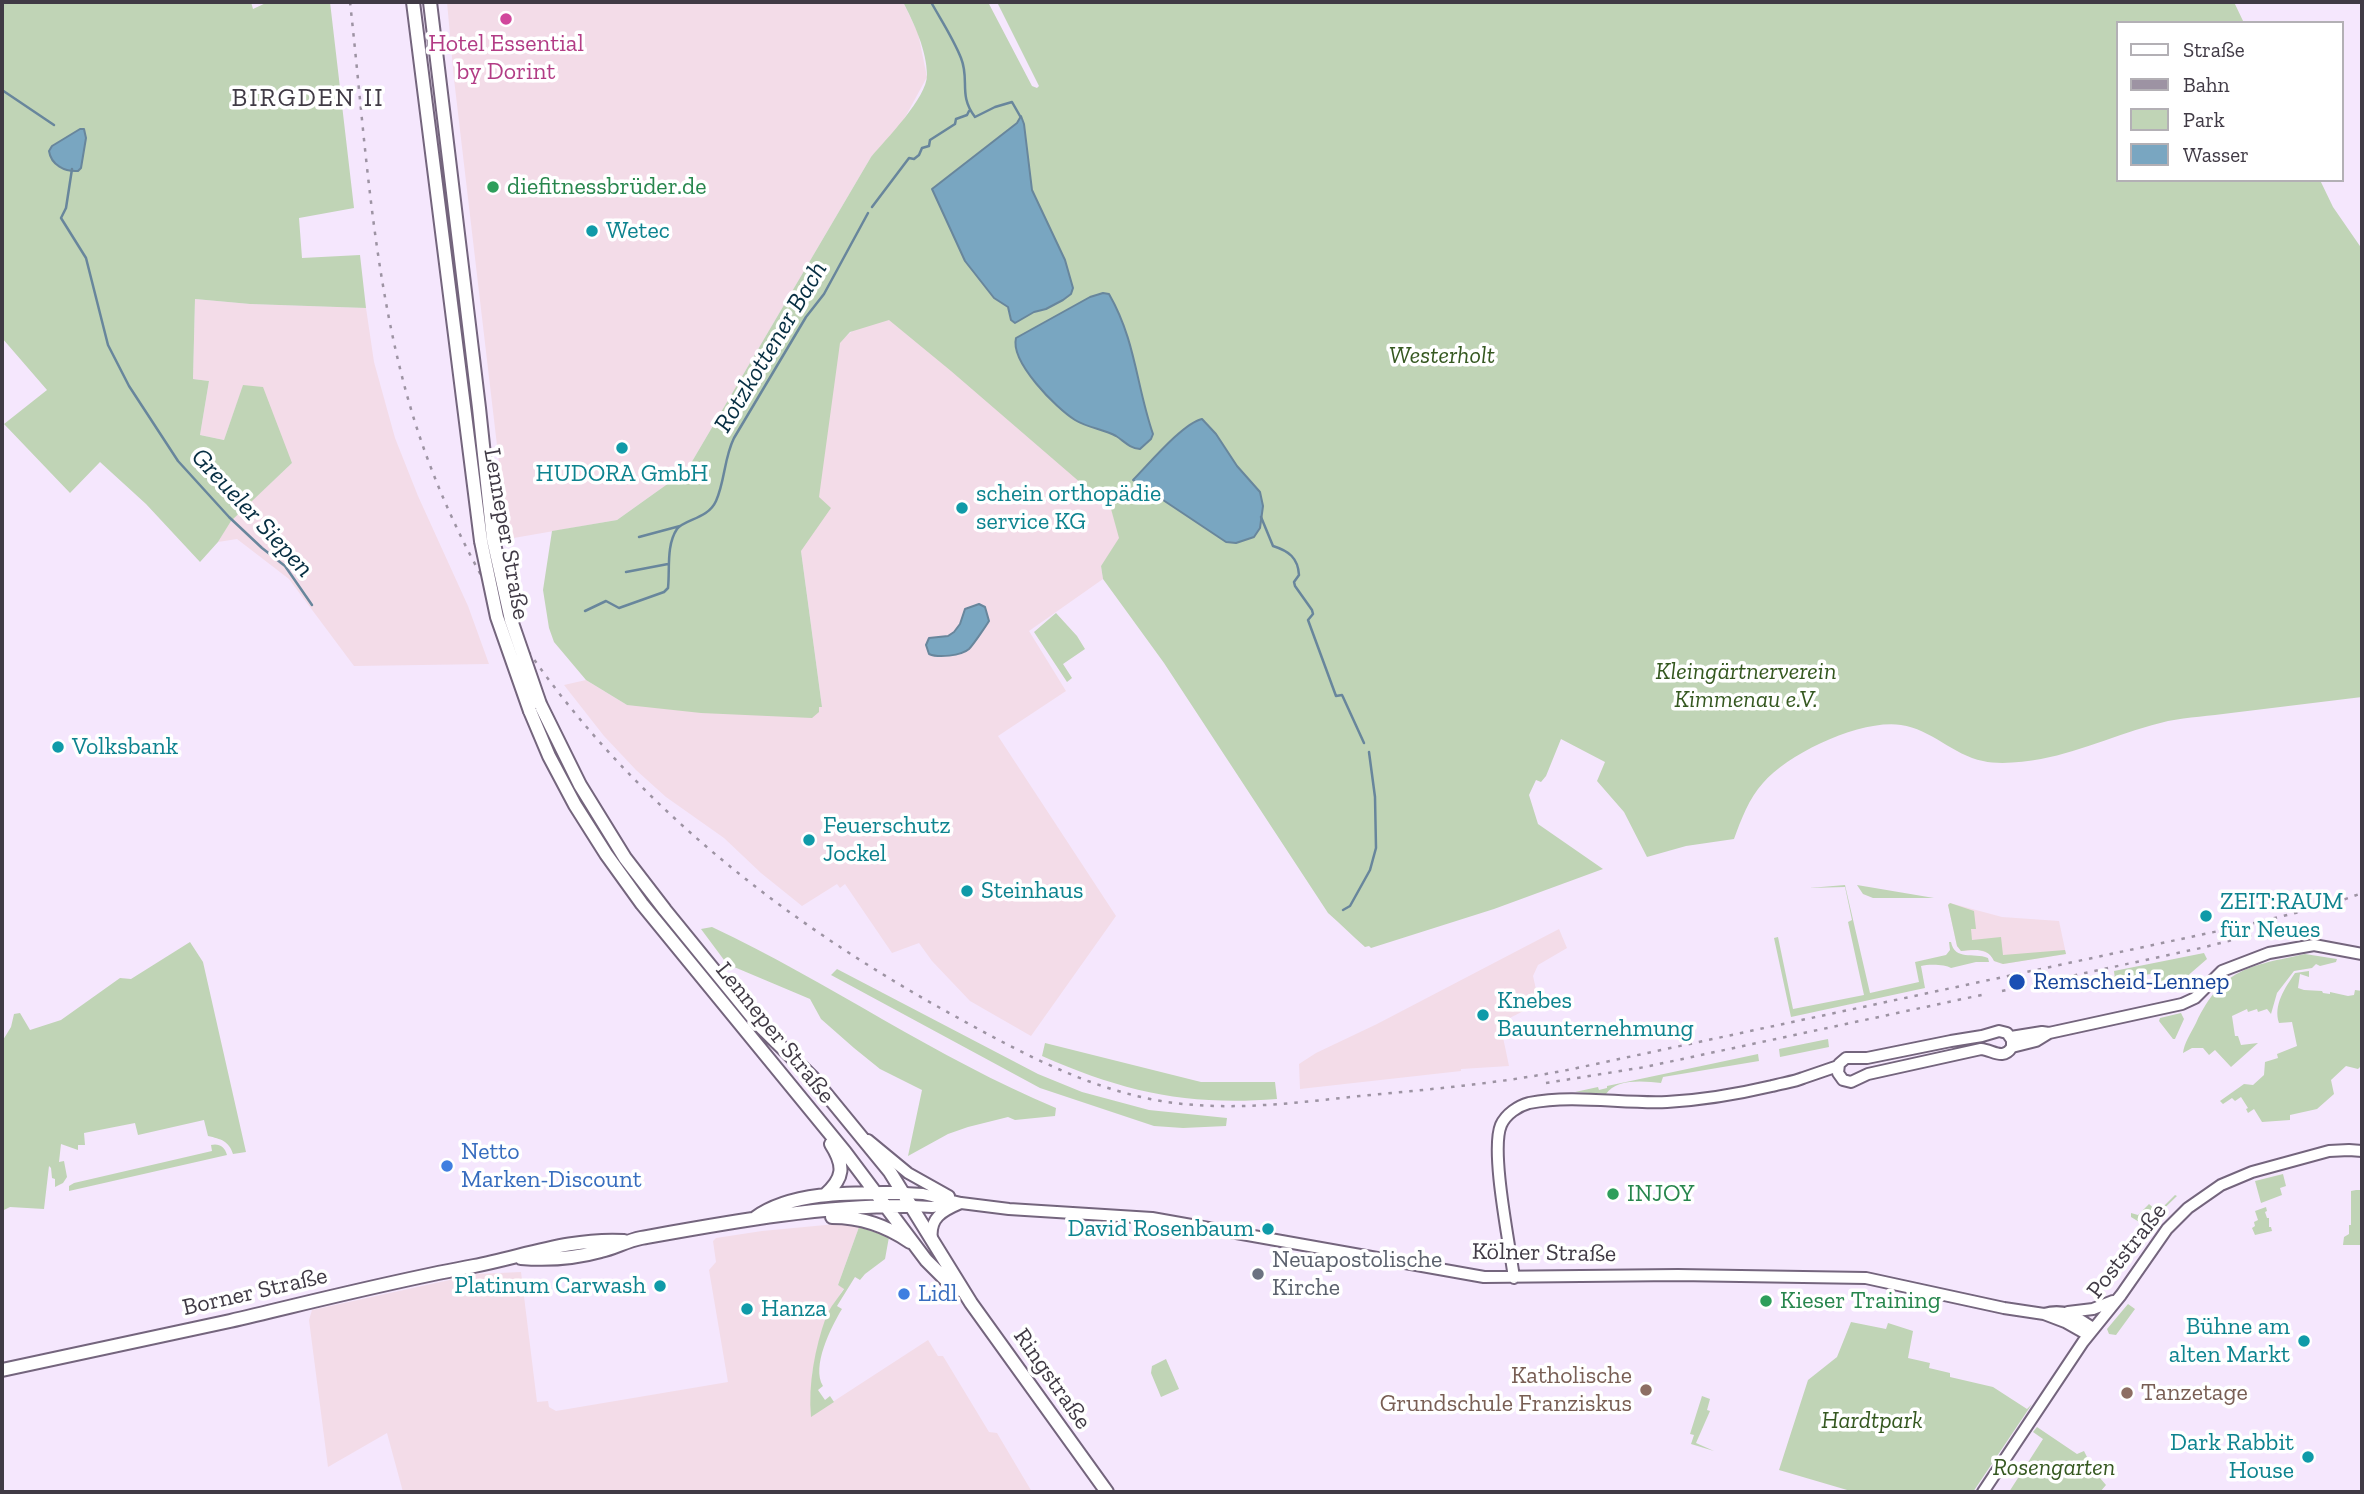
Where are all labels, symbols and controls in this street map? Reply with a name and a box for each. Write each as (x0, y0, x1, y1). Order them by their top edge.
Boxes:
marker: Hotel Essential by Dorint (498, 11, 514, 27)
legend (2116, 21, 2343, 182)
place label: Hotel Essential by Dorint (428, 30, 584, 86)
text: Straße (2183, 37, 2245, 62)
text: Bahn (2183, 72, 2230, 97)
district label: BIRGDEN II (233, 83, 383, 115)
text: Park (2183, 107, 2225, 132)
text: Wasser (2183, 142, 2249, 167)
place label: diefitnessbrüder.de (507, 173, 706, 201)
marker: diefitnessbrüder.de (485, 179, 501, 195)
place label: Wetec (606, 217, 670, 245)
marker: Wetec (584, 223, 600, 239)
water label: Rotzkottener Bach (708, 256, 834, 438)
park label: Westerholt (1389, 342, 1495, 370)
marker: HUDORA GmbH (614, 440, 630, 456)
water label: Greueler Siepen (184, 442, 320, 584)
street label: Lenneper Straße (477, 446, 535, 622)
place label: HUDORA GmbH (536, 460, 708, 488)
place label: schein orthopädie service KG (976, 480, 1161, 536)
marker: schein orthopädie service KG (954, 500, 970, 516)
park label: Kleingärtnerverein Kimmenau e.V. (1655, 658, 1837, 714)
place label: Volksbank (72, 733, 178, 761)
marker: Volksbank (50, 739, 66, 755)
place label: Feuerschutz Jockel (823, 812, 951, 868)
marker: Feuerschutz Jockel (801, 832, 817, 848)
place label: Steinhaus (981, 877, 1083, 905)
marker: Steinhaus (959, 883, 975, 899)
place label: ZEIT:RAUM für Neues (2220, 888, 2343, 944)
marker: ZEIT:RAUM für Neues (2198, 908, 2214, 924)
street label: Lenneper Straße (709, 957, 841, 1109)
place label: Remscheid-Lennep (2033, 968, 2229, 996)
marker: Remscheid-Lennep (2007, 972, 2027, 992)
place label: Knebes Bauunternehmung (1497, 987, 1694, 1043)
marker: Knebes Bauunternehmung (1475, 1007, 1491, 1023)
place label: Netto Marken-Discount (461, 1138, 642, 1194)
marker: Netto Marken-Discount (439, 1158, 455, 1174)
place label: INJOY (1627, 1180, 1694, 1208)
marker: INJOY (1605, 1186, 1621, 1202)
street label: Poststraße (2081, 1198, 2173, 1304)
place label: David Rosenbaum (1068, 1215, 1254, 1243)
marker: David Rosenbaum (1260, 1221, 1276, 1237)
street label: Kölner Straße (1472, 1237, 1616, 1269)
place label: Neuapostolische Kirche (1272, 1246, 1442, 1302)
street label: Borner Straße (180, 1261, 330, 1323)
marker: Neuapostolische Kirche (1250, 1266, 1266, 1282)
place label: Platinum Carwash (454, 1272, 646, 1300)
marker: Platinum Carwash (652, 1278, 668, 1294)
place label: Lidl (918, 1280, 957, 1308)
marker: Lidl (896, 1286, 912, 1302)
place label: Kieser Training (1780, 1287, 1941, 1315)
marker: Kieser Training (1758, 1293, 1774, 1309)
place label: Hanza (761, 1295, 827, 1323)
marker: Hanza (739, 1301, 755, 1317)
place label: Bühne am alten Markt (2169, 1313, 2290, 1369)
street label: Ringstraße (1007, 1323, 1097, 1435)
marker: Bühne am alten Markt (2296, 1333, 2312, 1349)
place label: Katholische Grundschule Franziskus (1380, 1362, 1632, 1418)
place label: Tanzetage (2141, 1379, 2248, 1407)
marker: Katholische Grundschule Franziskus (1638, 1382, 1654, 1398)
marker: Tanzetage (2119, 1385, 2135, 1401)
park label: Hardtpark (1821, 1407, 1923, 1435)
place label: Dark Rabbit House (2170, 1429, 2294, 1485)
marker: Dark Rabbit House (2300, 1449, 2316, 1465)
park label: Rosengarten (1993, 1454, 2115, 1482)

